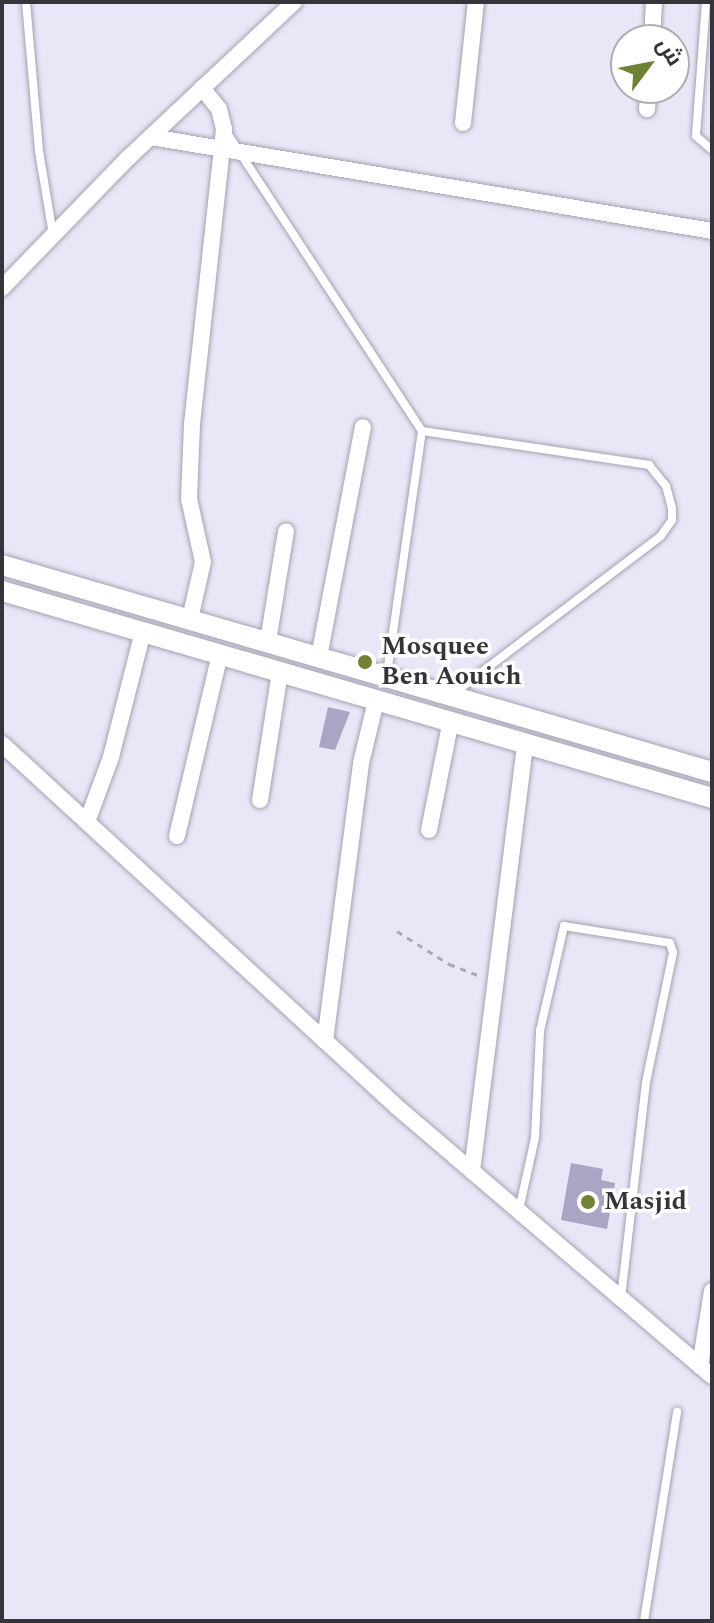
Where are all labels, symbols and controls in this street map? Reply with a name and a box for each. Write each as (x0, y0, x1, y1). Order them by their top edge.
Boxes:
north arrow (610, 24, 690, 104)
text: ش (648, 31, 691, 73)
place label: Mosquee Ben Aouich (381, 631, 522, 692)
marker: Mosquee Ben Aouich (356, 653, 374, 671)
place label: Masjid (604, 1186, 687, 1218)
marker: Masjid (579, 1193, 597, 1211)

